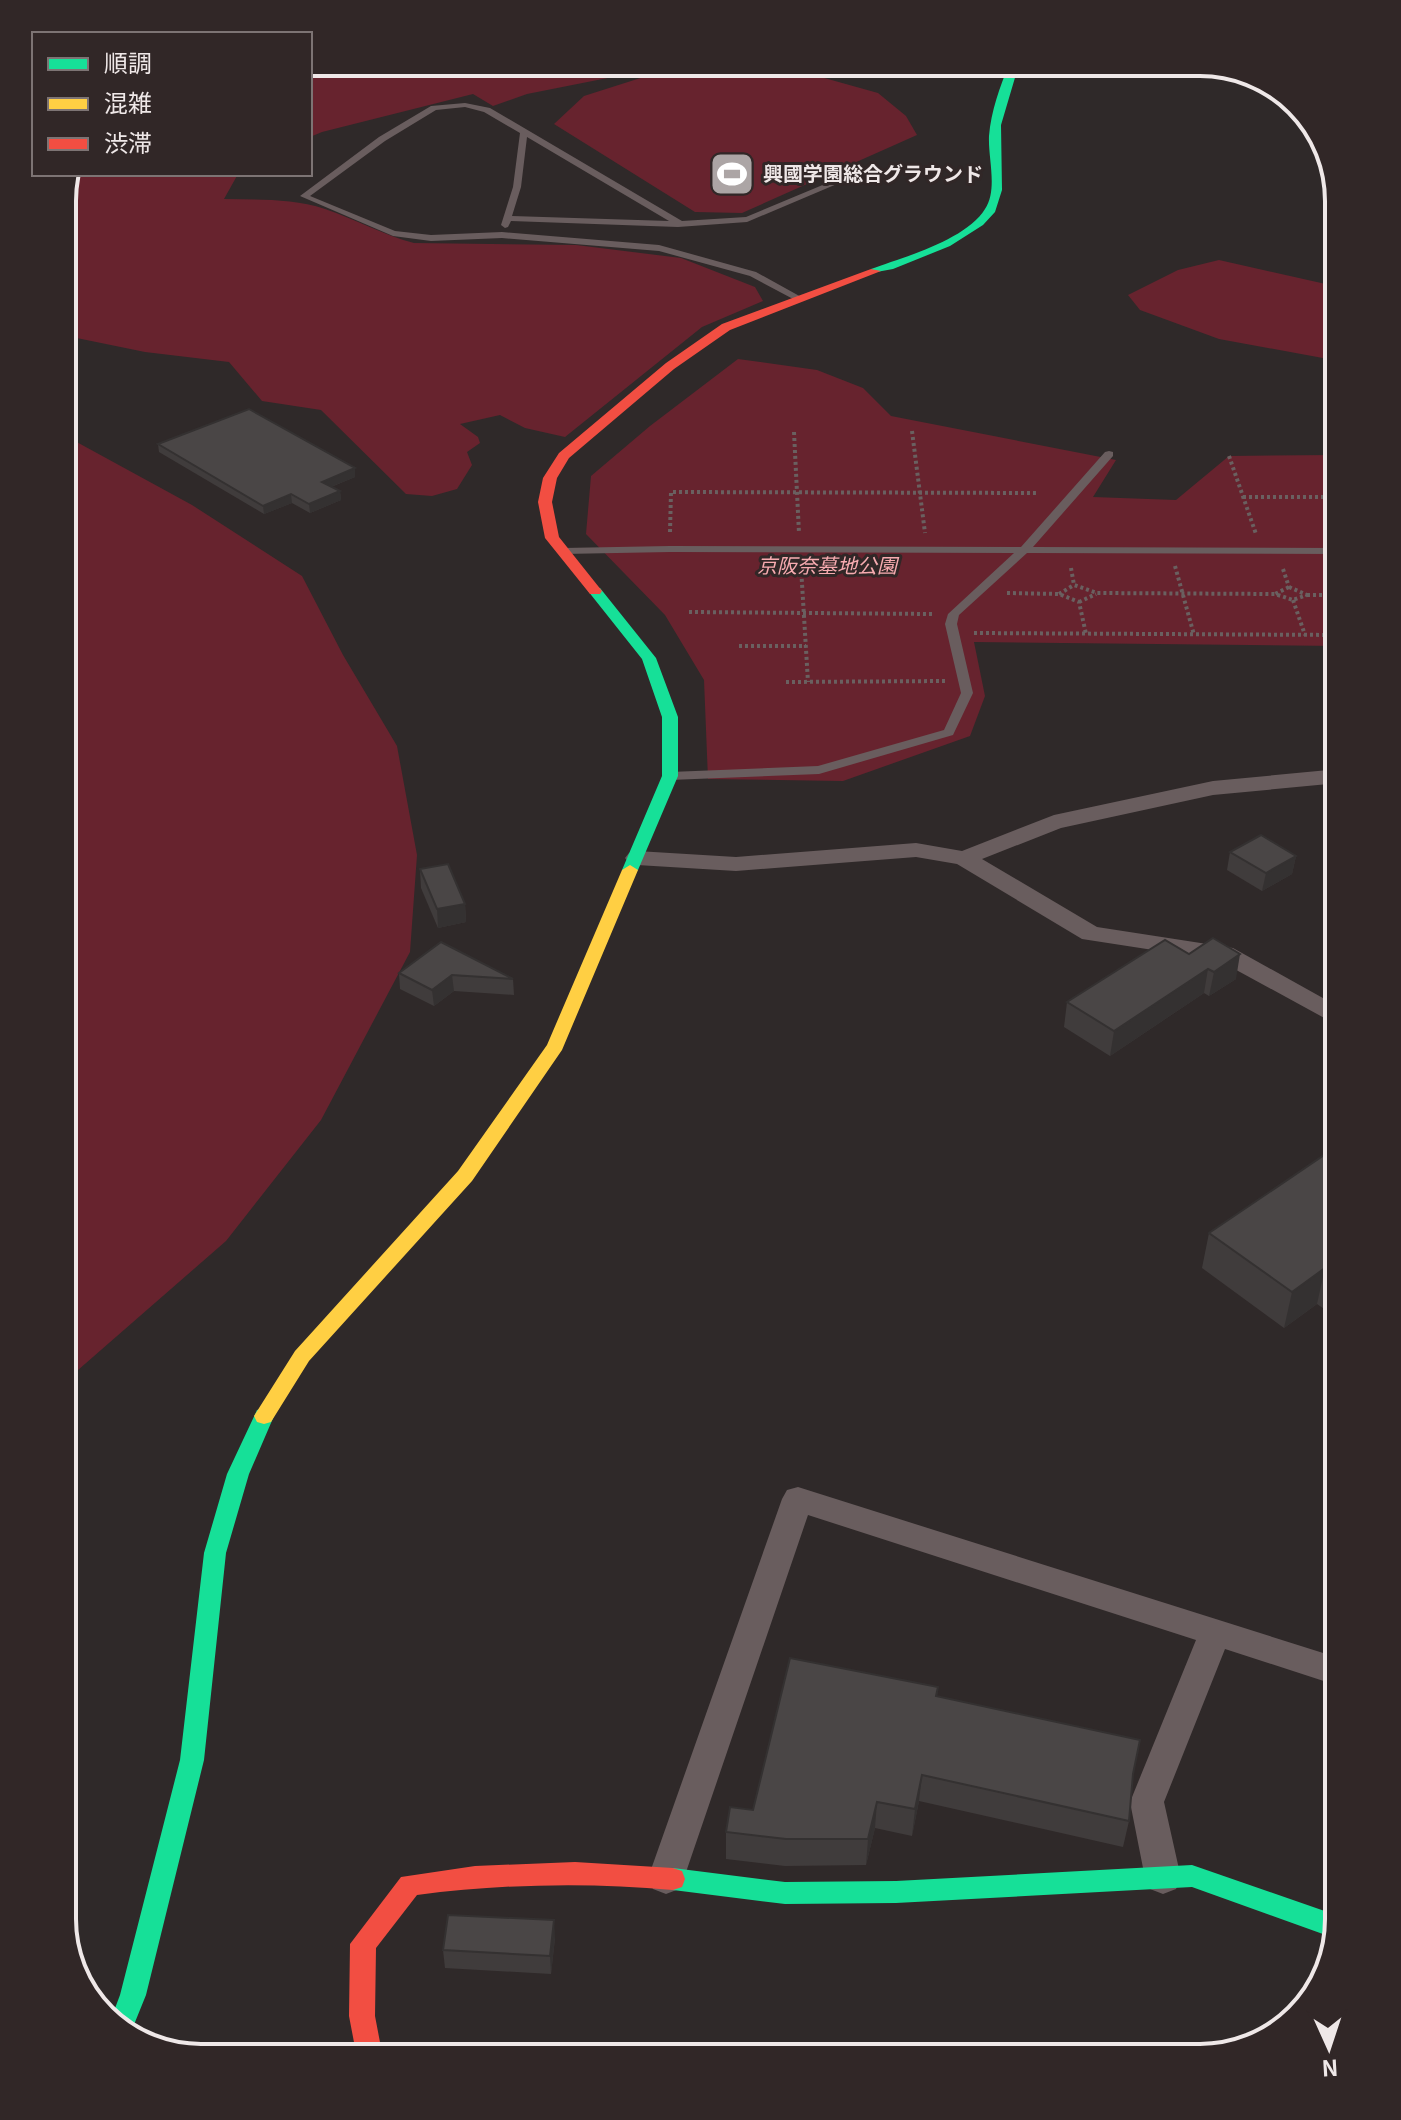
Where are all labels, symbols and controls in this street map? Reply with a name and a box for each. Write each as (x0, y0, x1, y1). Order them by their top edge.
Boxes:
legend (32, 32, 312, 176)
text: 順調 (104, 44, 152, 79)
text: 混雑 (104, 84, 152, 119)
text: 渋滞 (104, 124, 152, 159)
sports icon: 興國学園総合グラウンド (708, 150, 756, 198)
place label: 興國学園総合グラウンド (763, 158, 983, 187)
park label: 京阪奈墓地公園 (757, 550, 900, 579)
north arrow (1289, 2008, 1369, 2088)
text: N (1321, 2054, 1339, 2086)

